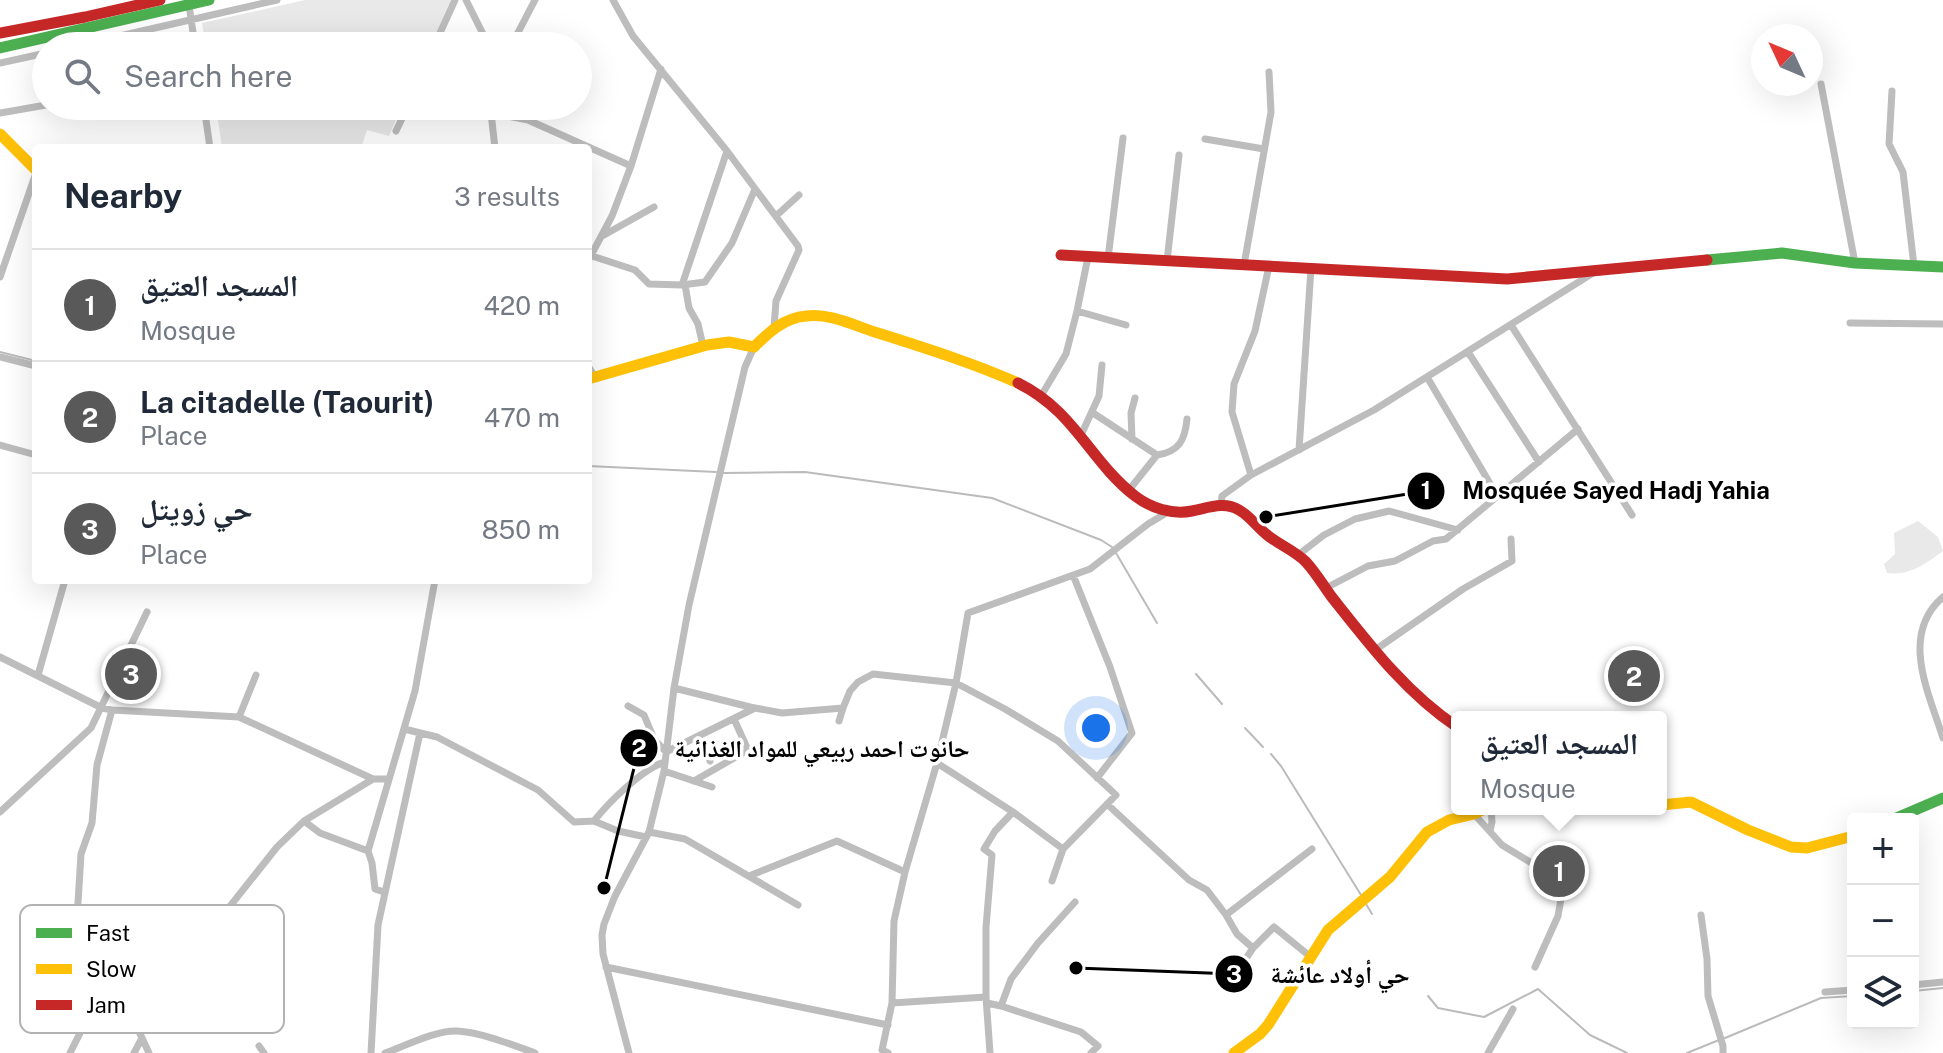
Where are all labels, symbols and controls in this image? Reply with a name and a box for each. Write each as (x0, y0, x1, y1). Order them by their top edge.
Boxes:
north arrow (1751, 24, 1823, 96)
search box (32, 32, 592, 120)
icon: search (60, 54, 104, 98)
text: Search here (124, 58, 292, 94)
text: Nearby (64, 176, 182, 216)
text: 3 results (454, 181, 560, 212)
text: المسجد العتيق (140, 267, 298, 303)
text: 1 (84, 290, 96, 321)
text: 420 m (483, 290, 560, 321)
text: Mosque (140, 315, 236, 346)
text: La citadelle (Taourit) (140, 384, 434, 420)
text: 2 (82, 402, 98, 433)
text: 470 m (484, 402, 560, 433)
text: Place (140, 420, 207, 451)
callout: Mosquée Sayed Hadj Yahia (1406, 467, 1785, 515)
text: 1 (1421, 476, 1431, 504)
text: Mosquée Sayed Hadj Yahia (1462, 476, 1770, 504)
text: حي زويتل (140, 491, 253, 527)
text: 3 (81, 514, 99, 545)
text: 850 m (482, 514, 560, 545)
text: Place (140, 539, 207, 570)
pin: 3 (105, 644, 157, 704)
pin: 2 (1608, 646, 1660, 706)
your location (1076, 708, 1116, 748)
popup (1451, 711, 1667, 815)
callout: حانوت احمد ربيعي للمواد الغذائية (619, 724, 985, 772)
text: المسجد العتيق (1480, 725, 1638, 761)
text: 2 (631, 734, 647, 762)
text: حانوت احمد ربيعي للمواد الغذائية (675, 734, 969, 768)
text: Mosque (1480, 773, 1576, 804)
map controls (1847, 813, 1919, 1029)
button: + (1847, 813, 1919, 885)
pin: 1 (1533, 841, 1585, 901)
button: − (1847, 885, 1919, 957)
legend (20, 905, 284, 1033)
text: Fast (86, 920, 130, 946)
callout: حي أولاد عائشة (1214, 950, 1426, 998)
text: Slow (86, 956, 136, 982)
button: layers (1847, 957, 1919, 1029)
text: حي أولاد عائشة (1270, 959, 1410, 994)
text: 3 (1226, 960, 1242, 988)
text: Jam (86, 992, 126, 1018)

